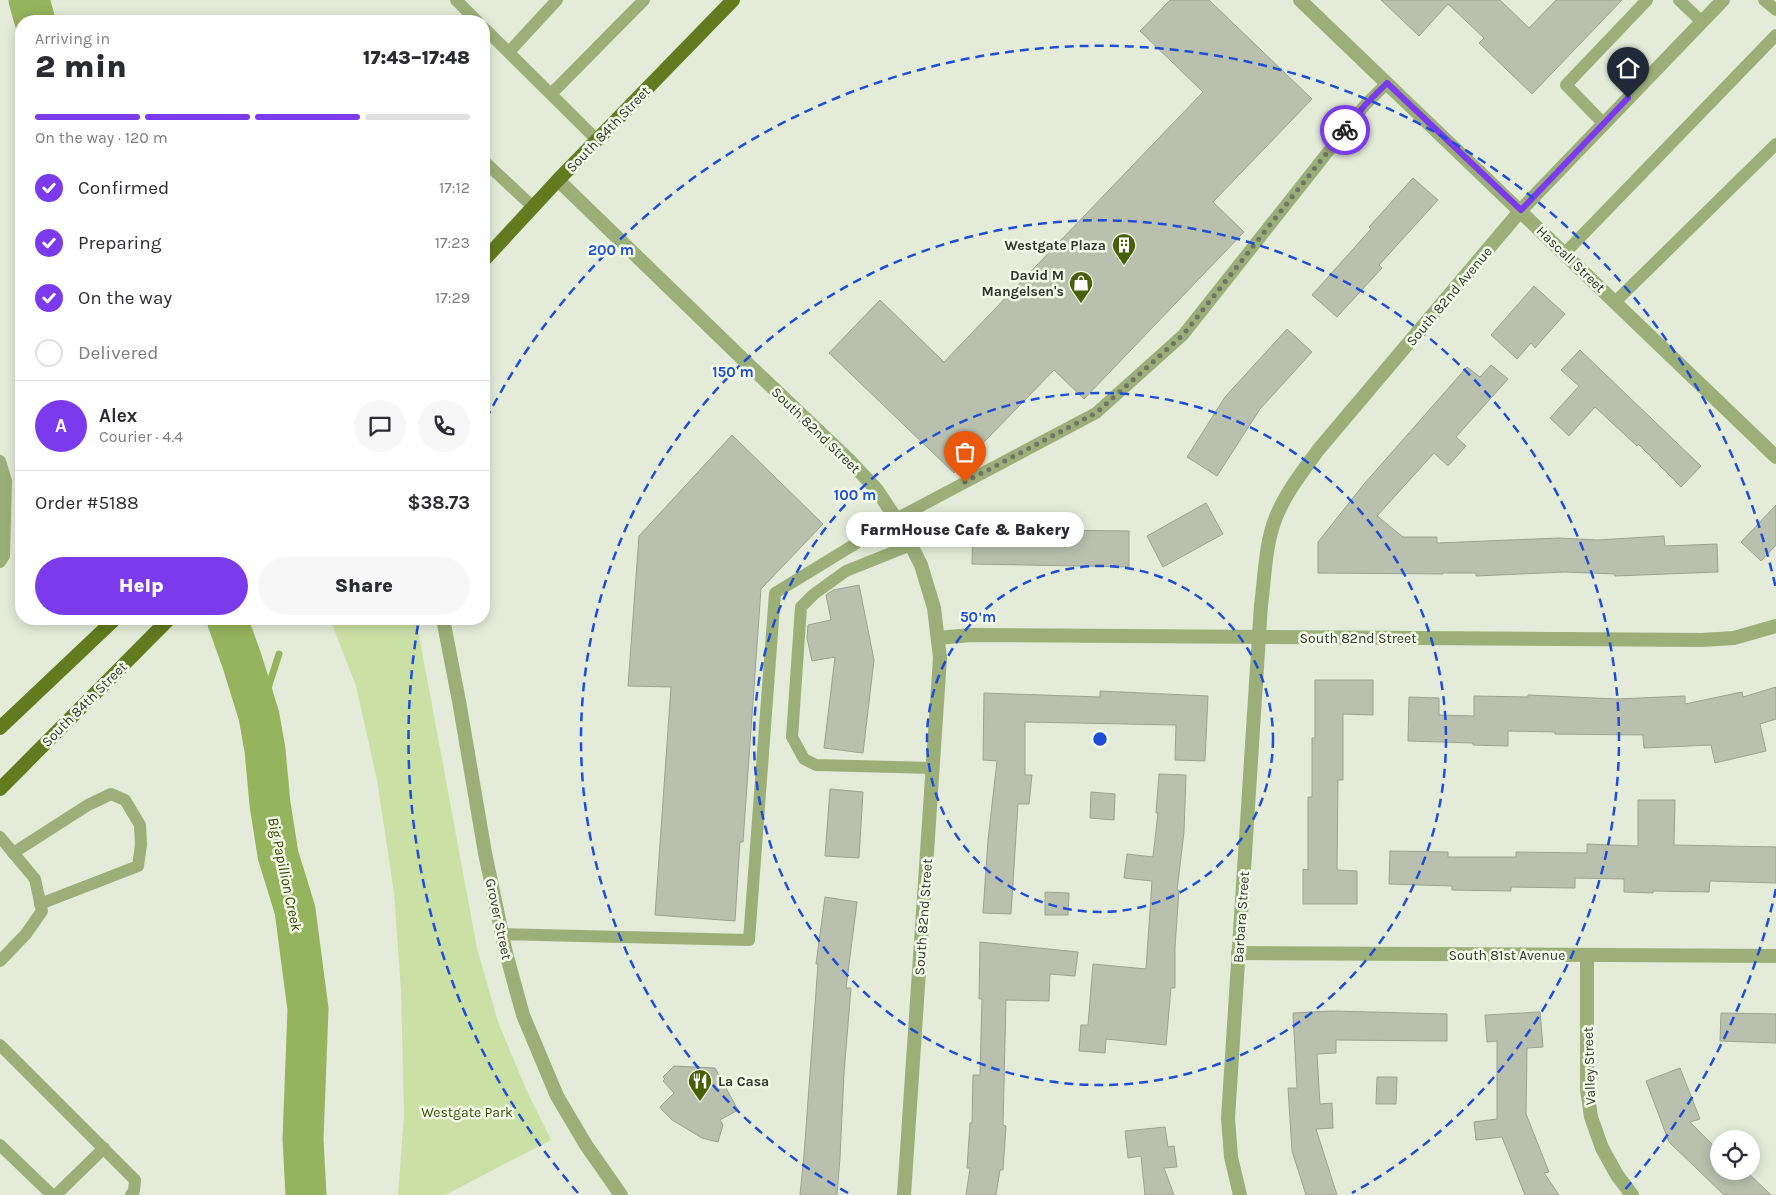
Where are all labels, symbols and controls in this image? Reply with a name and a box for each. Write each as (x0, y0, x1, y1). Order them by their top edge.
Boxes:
text: Arriving in (35, 29, 110, 48)
text: 17:43–17:48 (363, 47, 470, 69)
pin (1607, 47, 1649, 98)
text: 2 min (35, 48, 127, 85)
icon: home (1614, 54, 1642, 82)
street label: South 84th Street (563, 83, 654, 176)
courier (1320, 105, 1370, 155)
icon: bike (1331, 116, 1359, 144)
text: On the way · 120 m (35, 128, 168, 147)
icon: check (35, 174, 63, 202)
text: Confirmed (78, 177, 169, 199)
text: 17:12 (439, 178, 470, 197)
street label: Hascall Street (1533, 222, 1609, 296)
icon: check (35, 229, 63, 257)
text: Preparing (78, 232, 161, 254)
building icon: Westgate Plaza (1111, 232, 1137, 266)
text: 17:23 (435, 233, 470, 252)
place label: Westgate Plaza (1004, 237, 1106, 254)
text: 200 m (588, 241, 634, 259)
street label: South 82nd Avenue (1403, 243, 1496, 349)
place label: David M Mangelsen's (982, 267, 1064, 300)
shop icon: David M Mangelsen's (1068, 270, 1094, 304)
icon: check (35, 284, 63, 312)
text: On the way (78, 287, 172, 309)
text: 17:29 (435, 288, 470, 307)
text: Delivered (78, 342, 158, 364)
text: 150 m (712, 363, 754, 381)
street label: South 82nd Street (768, 384, 864, 477)
button: chat (354, 400, 406, 452)
button: phone (418, 400, 470, 452)
text: Alex (99, 405, 137, 427)
text: A (55, 415, 67, 437)
text: Courier · 4.4 (99, 427, 183, 446)
pin (944, 431, 986, 482)
icon: bag (951, 438, 979, 466)
text: 100 m (834, 486, 876, 504)
text: Order #5188 (35, 492, 139, 514)
text: $38.73 (407, 492, 470, 514)
callout: FarmHouse Cafe & Bakery (846, 512, 1084, 547)
text: FarmHouse Cafe & Bakery (860, 520, 1070, 539)
button: Help (35, 557, 248, 615)
button: Share (258, 557, 470, 615)
text: 50 m (960, 608, 996, 626)
street label: South 82nd Street (1300, 630, 1416, 647)
street label: South 84th Street (38, 658, 131, 751)
centre of rings (1091, 730, 1109, 748)
water label: Big Papillion Creek (264, 816, 306, 933)
street label: South 82nd Street (911, 858, 936, 976)
street label: Barbara Street (1230, 871, 1253, 964)
street label: Grover Street (482, 877, 515, 961)
street label: South 81st Avenue (1449, 947, 1565, 964)
street label: Valley Street (1580, 1026, 1599, 1105)
restaurant icon: La Casa (687, 1068, 713, 1102)
place label: La Casa (718, 1073, 769, 1090)
park label: Westgate Park (421, 1104, 513, 1121)
map controls (1710, 1130, 1760, 1180)
button: locate (1710, 1130, 1760, 1180)

